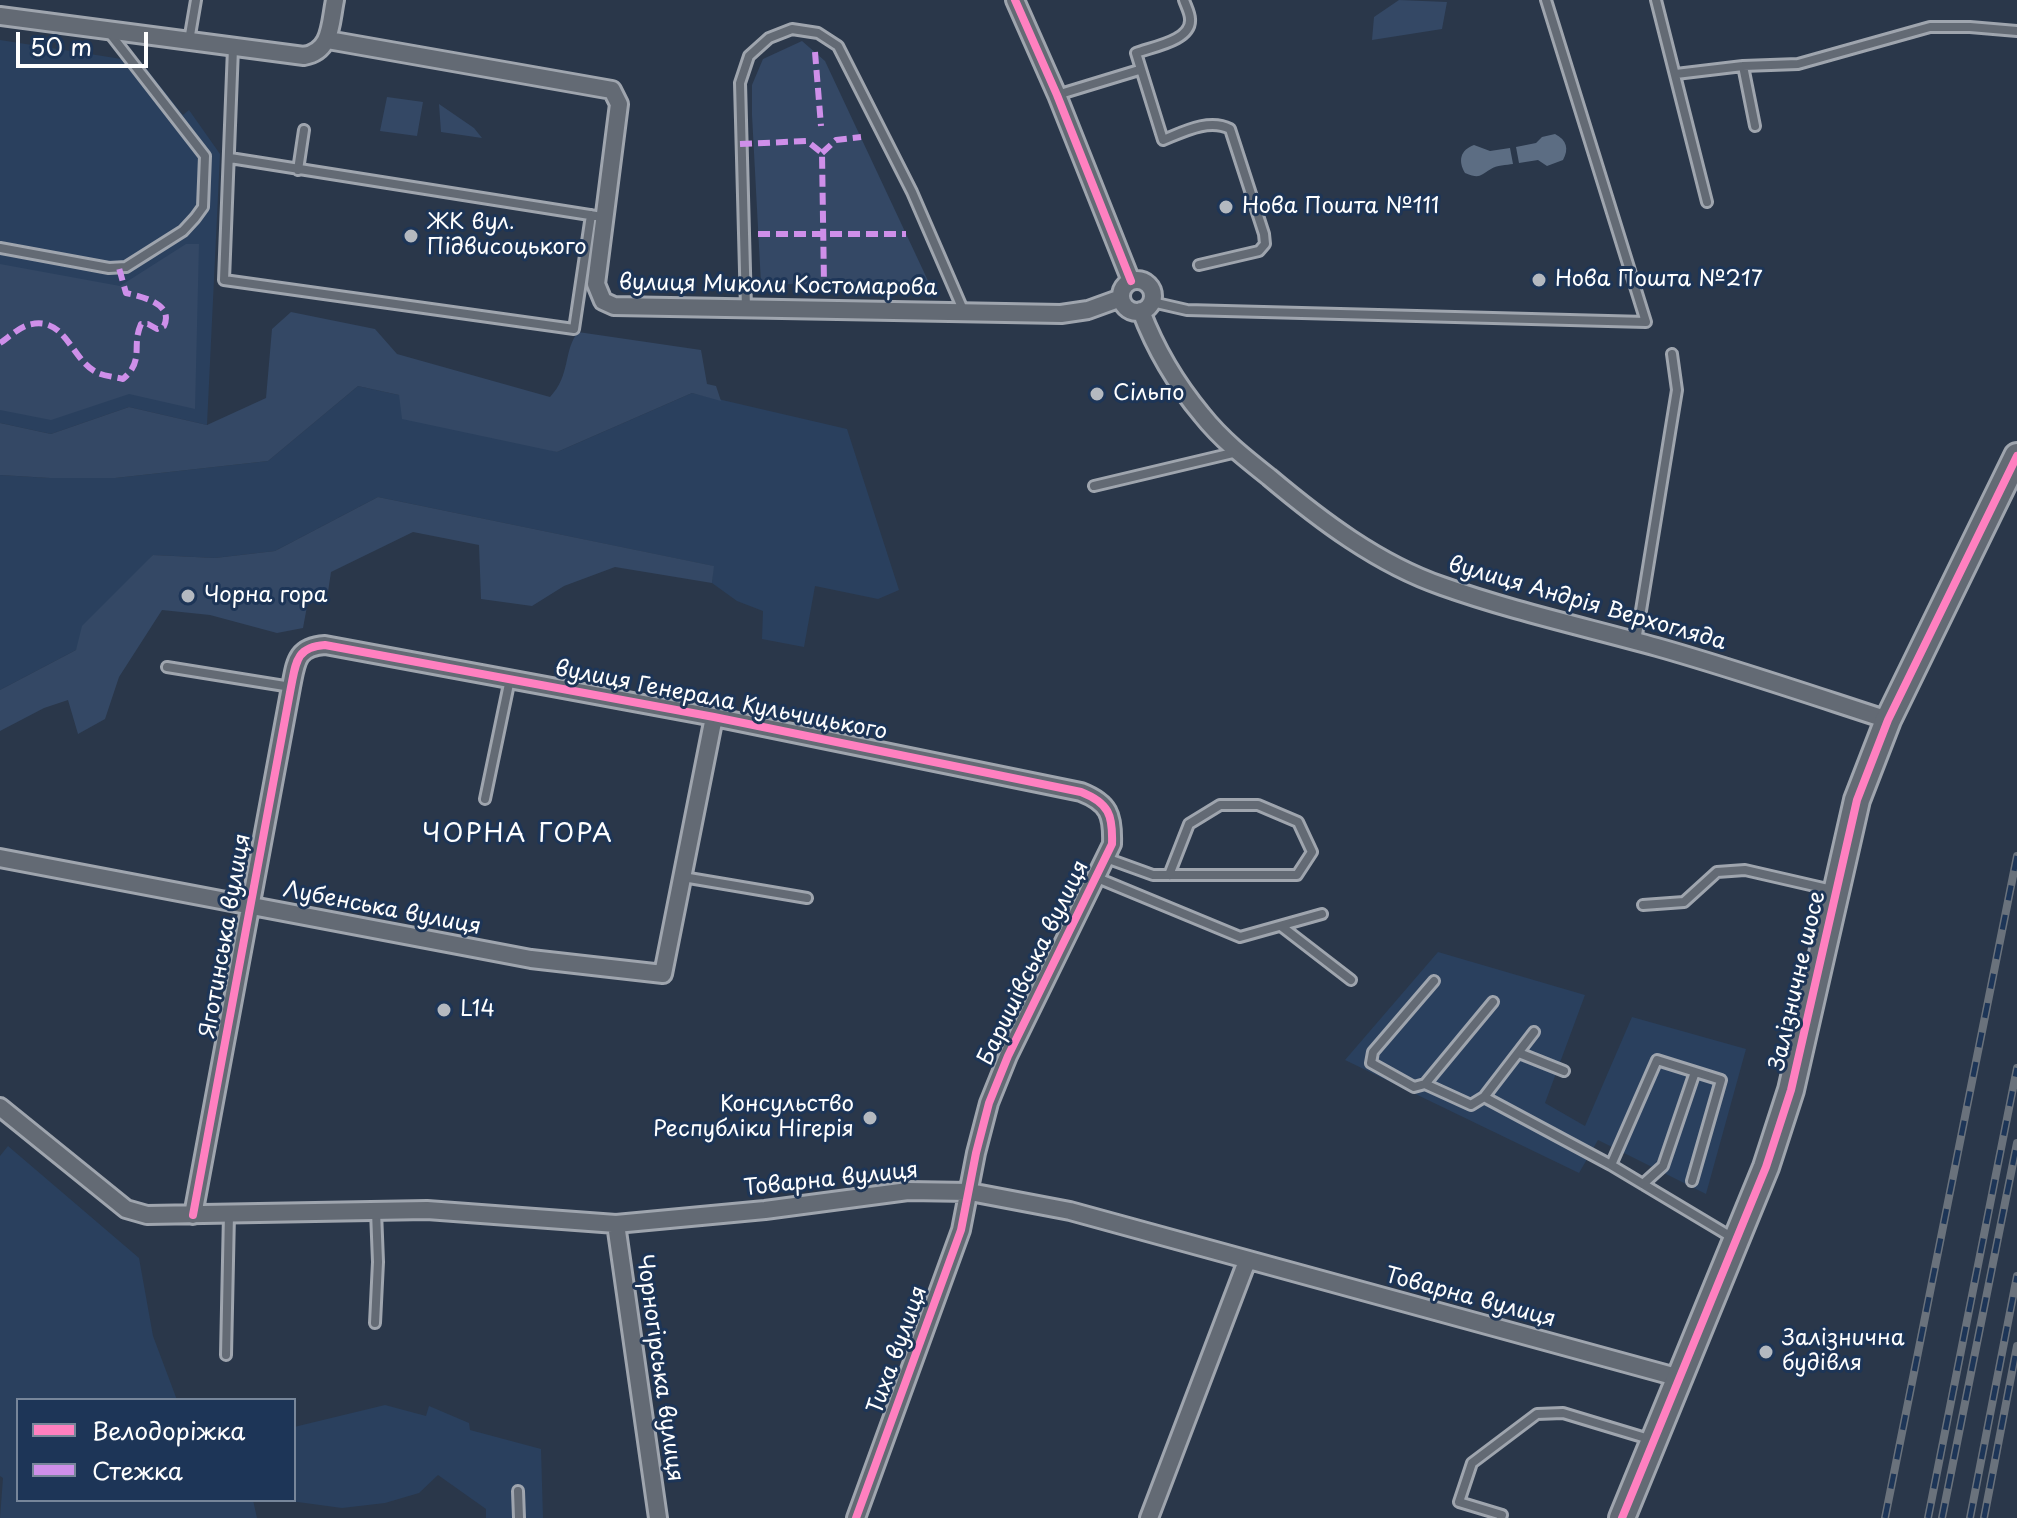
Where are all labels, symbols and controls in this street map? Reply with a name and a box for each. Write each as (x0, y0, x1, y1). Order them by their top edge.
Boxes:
scale bar (20, 16, 152, 66)
text: 50 m (30, 28, 92, 64)
place label: Нова Пошта №111 (1242, 194, 1439, 220)
marker: Нова Пошта №111 (1217, 198, 1235, 216)
place label: ЖК вул. Підвисоцького (427, 210, 587, 262)
marker: ЖК вул. Підвисоцького (402, 227, 420, 245)
place label: Нова Пошта №217 (1555, 267, 1763, 293)
street label: вулиця Миколи Костомарова (619, 270, 937, 302)
marker: Нова Пошта №217 (1530, 271, 1548, 289)
place label: Сільпо (1113, 381, 1184, 407)
marker: Сільпо (1088, 385, 1106, 403)
street label: вулиця Андрія Верхогляда (1445, 552, 1729, 656)
place label: Чорна гора (204, 583, 327, 609)
marker: Чорна гора (179, 587, 197, 605)
street label: вулиця Генерала Кульчицького (553, 656, 889, 746)
district label: ЧОРНА ГОРА (422, 819, 614, 851)
street label: Яготинська вулиця (195, 832, 257, 1040)
street label: Баришівська вулиця (973, 856, 1095, 1070)
street label: Лубенська вулиця (281, 877, 483, 941)
street label: Залізничне шосе (1765, 889, 1831, 1073)
place label: L14 (460, 997, 495, 1023)
marker: L14 (435, 1001, 453, 1019)
place label: Консульство Республіки Нігерія (653, 1092, 854, 1144)
marker: Консульство Республіки Нігерія (861, 1109, 879, 1127)
street label: Товарна вулиця (742, 1158, 920, 1202)
street label: Чорногірська вулиця (630, 1253, 688, 1483)
street label: Товарна вулиця (1382, 1263, 1558, 1333)
street label: Тиха вулиця (863, 1282, 933, 1418)
place label: Залізнична будівля (1782, 1326, 1905, 1378)
marker: Залізнична будівля (1757, 1343, 1775, 1361)
legend (16, 1398, 296, 1502)
text: Велодоріжка (92, 1412, 245, 1448)
text: Стежка (92, 1452, 183, 1488)

